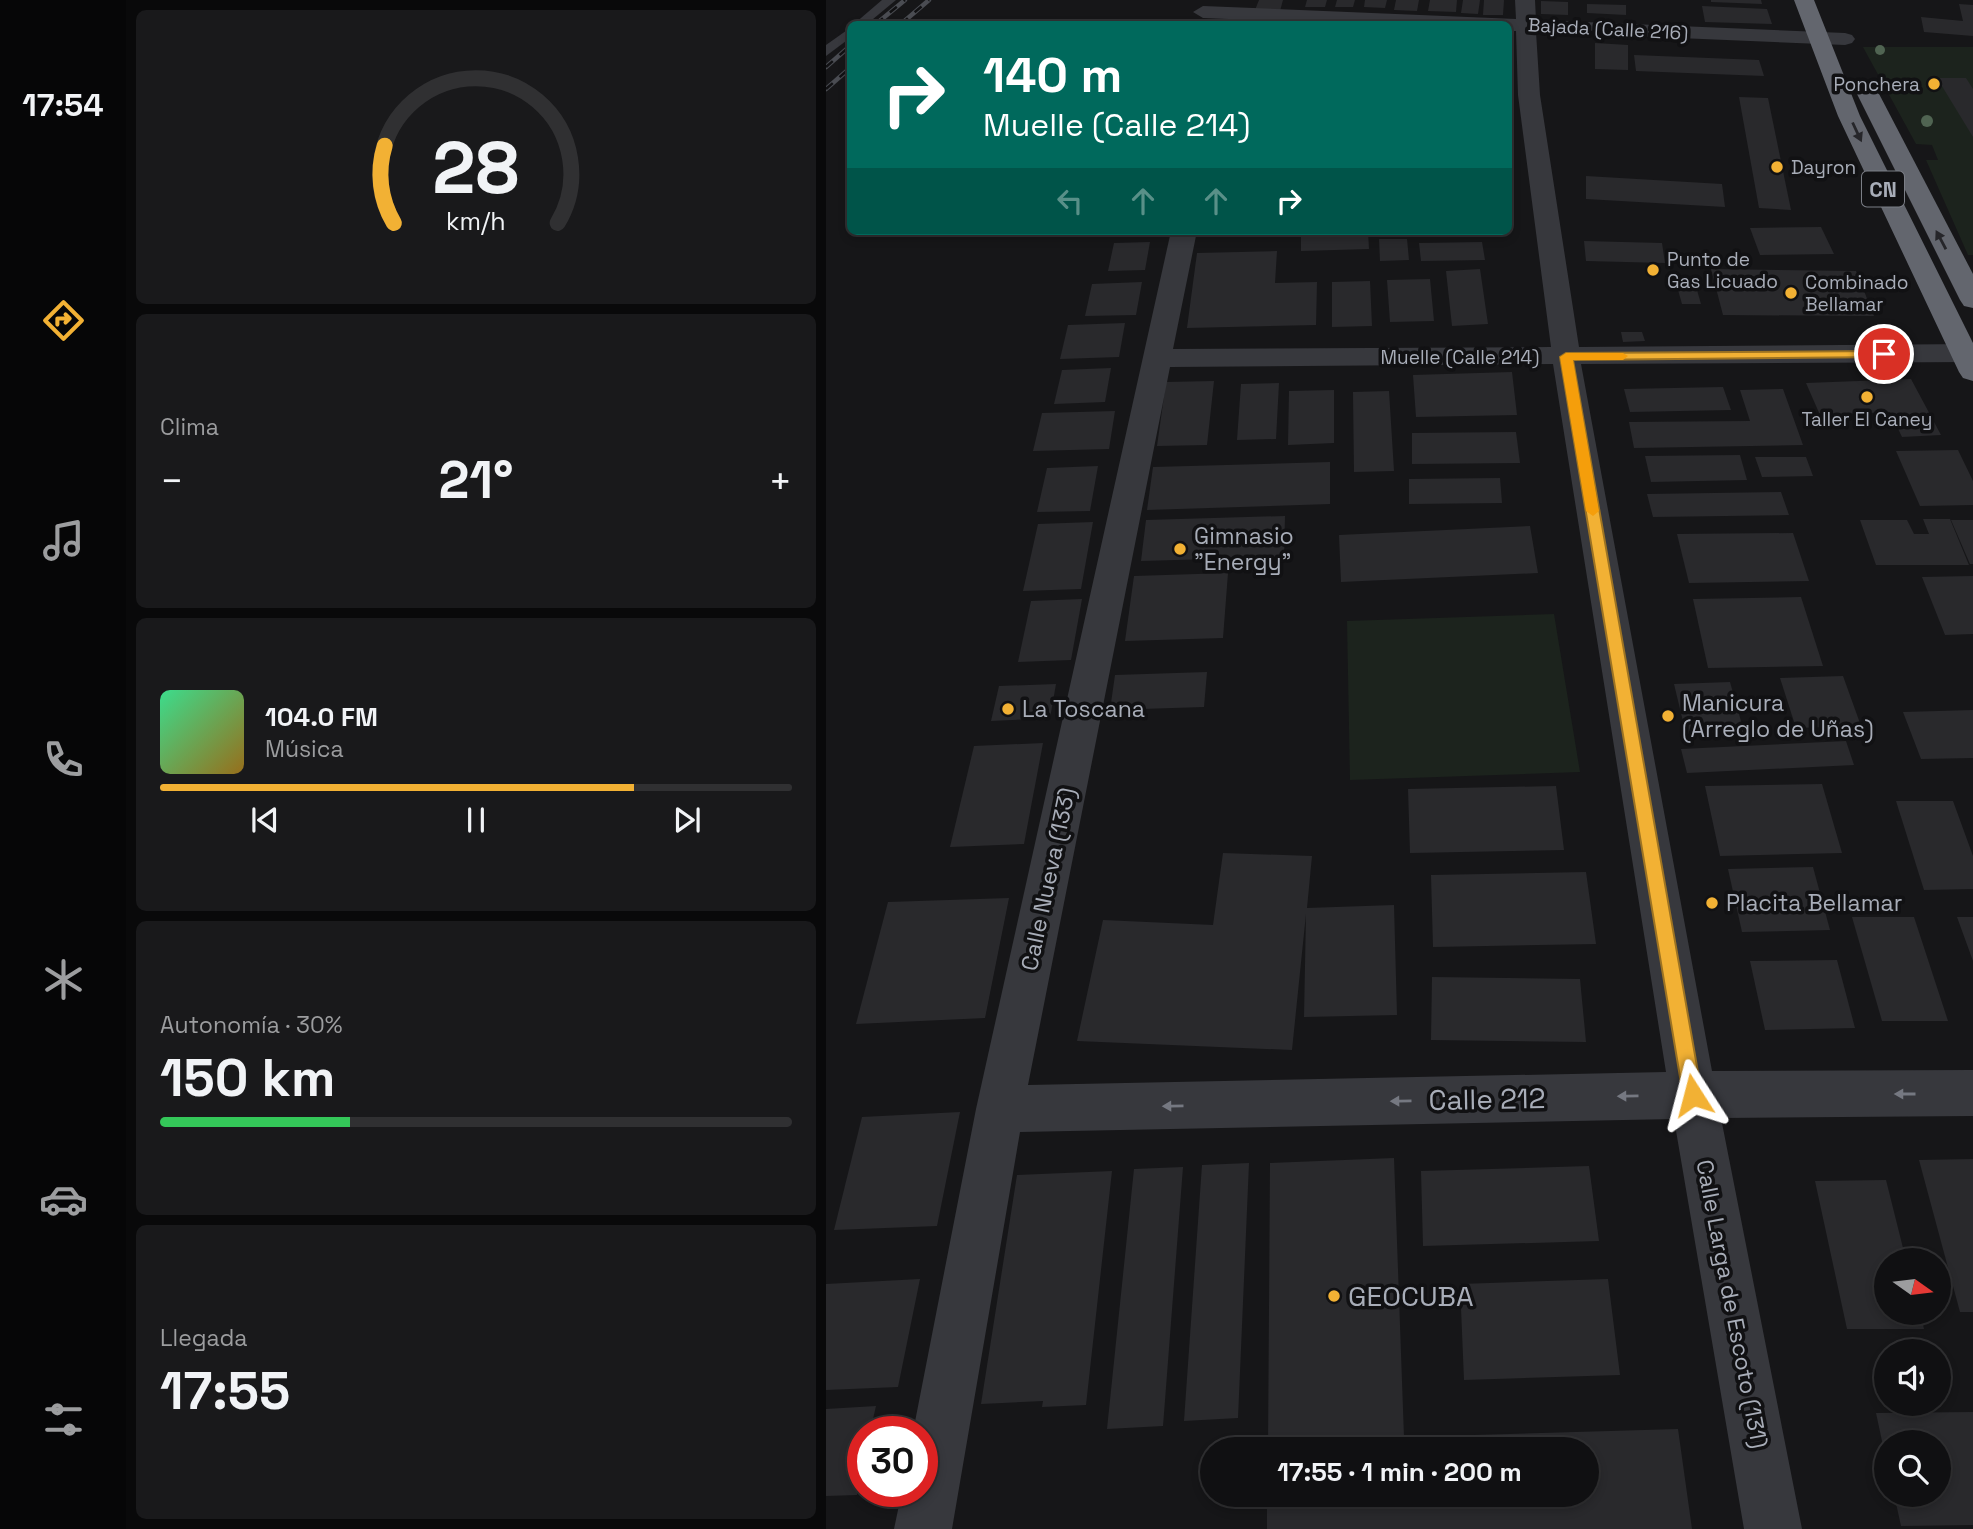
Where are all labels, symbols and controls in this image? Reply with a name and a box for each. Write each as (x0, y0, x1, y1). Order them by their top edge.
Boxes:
street label: Bajada (Calle 216) (1527, 12, 1689, 46)
text: 140 m (983, 44, 1122, 106)
icon: right (868, 49, 959, 140)
place label: Ponchera (1833, 72, 1920, 97)
marker: Ponchera (1926, 76, 1942, 92)
text: 17:54 (22, 85, 104, 125)
text: Muelle (Calle 214) (983, 105, 1250, 145)
text: 28 (433, 121, 519, 214)
one-way arrow (1851, 121, 1862, 142)
place label: Dayron (1791, 155, 1856, 180)
marker: Dayron (1769, 159, 1785, 175)
road number: CN (1862, 172, 1904, 206)
icon: left (1051, 182, 1089, 220)
icon: ahead (1124, 182, 1162, 220)
icon: ahead (1197, 182, 1235, 220)
icon: right (1270, 182, 1308, 220)
text: km/h (446, 205, 506, 237)
one-way arrow (1936, 229, 1948, 249)
place label: Punto de Gas Licuado (1667, 247, 1778, 294)
marker: Punto de Gas Licuado (1645, 262, 1661, 278)
place label: Combinado Bellamar (1805, 270, 1908, 317)
marker: Combinado Bellamar (1783, 285, 1799, 301)
icon: directions (39, 296, 88, 345)
pin (1854, 324, 1914, 384)
icon: arrive (1865, 335, 1903, 373)
street label: Muelle (Calle 214) (1381, 345, 1539, 370)
marker: Taller El Caney (1859, 389, 1875, 405)
place label: Taller El Caney (1802, 407, 1932, 432)
text: Clima (160, 412, 219, 442)
text: 21° (439, 447, 513, 513)
text: − (160, 457, 184, 505)
text: + (768, 457, 792, 505)
icon: music (39, 516, 88, 565)
place label: Gimnasio "Energy" (1194, 521, 1294, 577)
marker: Gimnasio "Energy" (1172, 541, 1188, 557)
place label: Manicura (Arreglo de Uñas) (1682, 688, 1874, 744)
place label: La Toscana (1022, 694, 1145, 724)
text: 104.0 FM (265, 700, 378, 734)
marker: La Toscana (1000, 701, 1016, 717)
marker: Manicura (Arreglo de Uñas) (1660, 708, 1676, 724)
text: Música (265, 734, 344, 764)
icon: phone (39, 735, 88, 784)
street label: Calle Nueva (133) (1014, 785, 1082, 973)
icon: previous (246, 801, 284, 839)
icon: pause (457, 801, 495, 839)
icon: next (668, 801, 706, 839)
place label: Placita Bellamar (1726, 888, 1902, 918)
marker: Placita Bellamar (1704, 895, 1720, 911)
icon: climate (39, 955, 88, 1004)
text: Autonomía · 30% (160, 1010, 342, 1040)
text: 150 km (160, 1045, 335, 1111)
position arrow (1656, 1058, 1730, 1132)
street label: Calle 212 (1428, 1080, 1546, 1118)
one-way arrow (1894, 1088, 1916, 1100)
one-way arrow (1617, 1090, 1639, 1102)
one-way arrow (1390, 1095, 1412, 1107)
one-way arrow (1162, 1100, 1184, 1111)
street label: Calle Larga de Escoto (131) (1689, 1157, 1775, 1451)
icon: car (39, 1175, 88, 1224)
north arrow (1874, 1248, 1951, 1325)
map controls (1874, 1248, 1951, 1507)
place label: GEOCUBA (1348, 1278, 1474, 1314)
marker: GEOCUBA (1326, 1288, 1342, 1304)
text: Llegada (160, 1323, 248, 1353)
button: sound (1874, 1339, 1951, 1416)
text: 17:55 (160, 1358, 290, 1424)
icon: filters (39, 1395, 88, 1444)
speed limit sign: 30 (847, 1416, 938, 1507)
button: search (1874, 1430, 1951, 1507)
text: 17:55 · 1 min · 200 m (1277, 1455, 1522, 1489)

